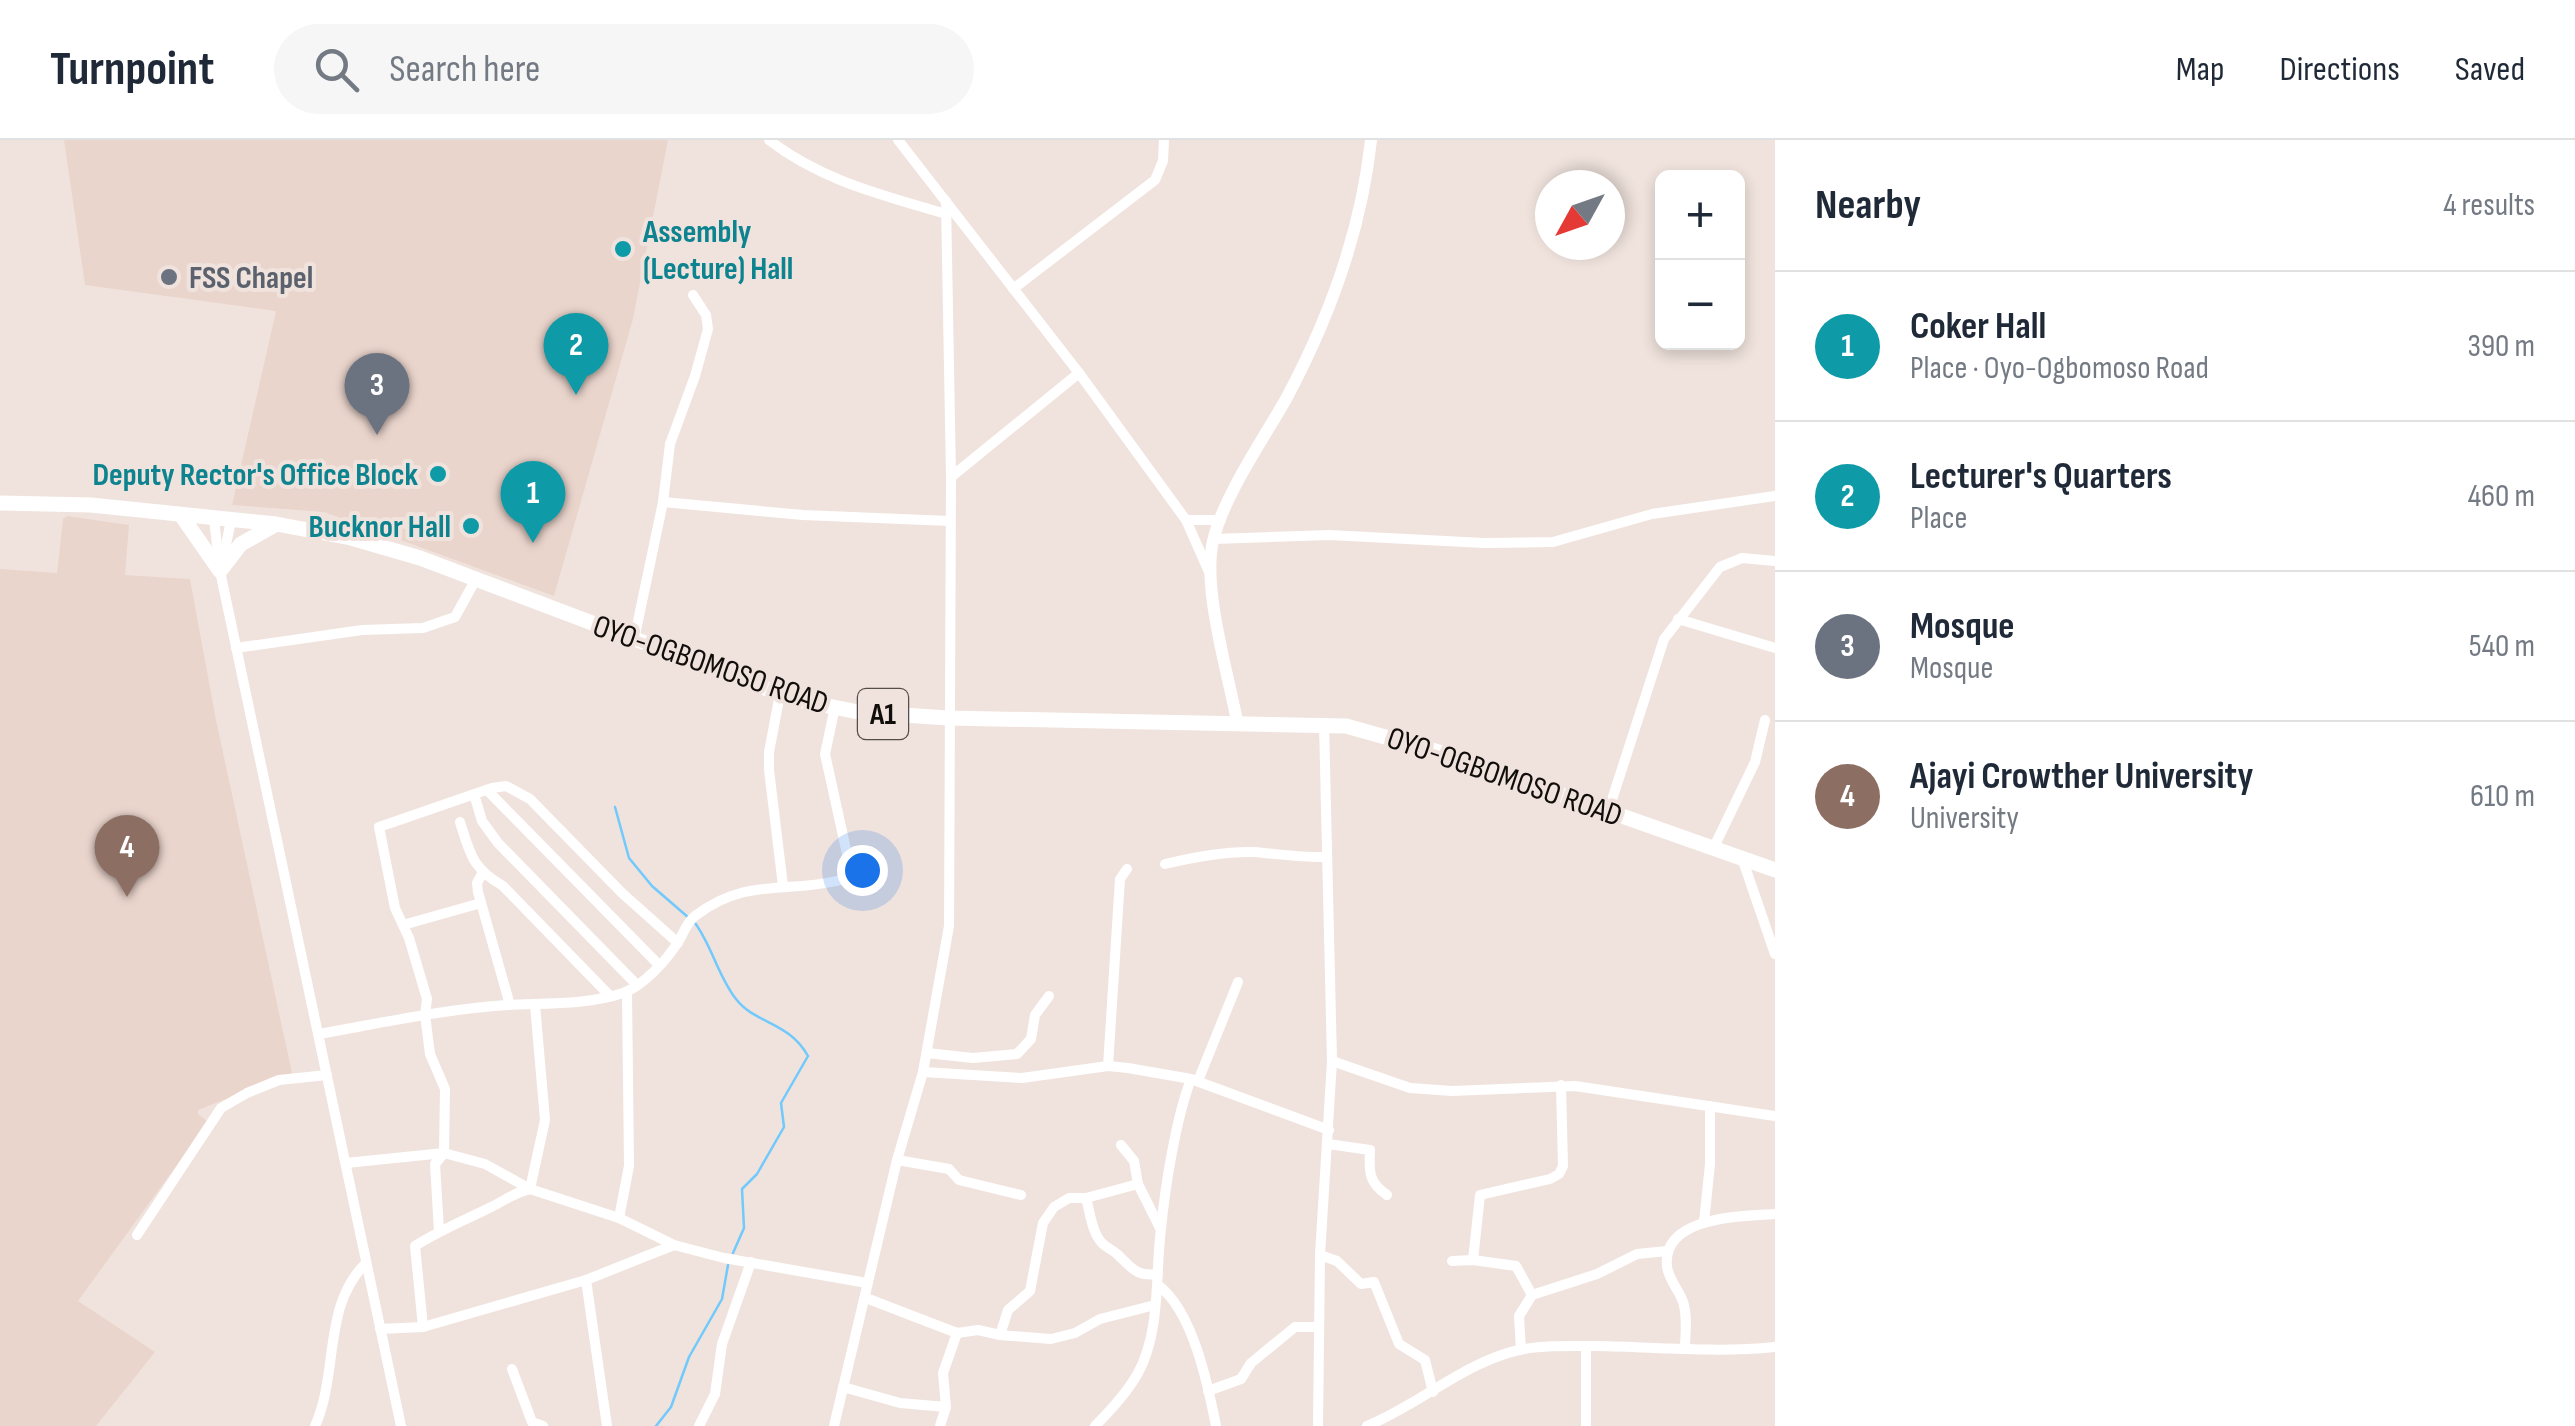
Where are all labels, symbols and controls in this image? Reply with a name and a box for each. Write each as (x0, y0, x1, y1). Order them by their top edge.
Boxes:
search box (274, 24, 974, 114)
text: Turnpoint (50, 41, 214, 98)
icon: search (309, 42, 364, 97)
text: Search here (389, 47, 540, 92)
text: Map (2176, 48, 2225, 91)
text: Directions (2280, 48, 2400, 91)
text: Saved (2455, 48, 2525, 91)
north arrow (1535, 170, 1625, 260)
map controls (1655, 170, 1745, 350)
button: + (1655, 170, 1745, 260)
text: Nearby (1815, 180, 1921, 231)
text: 4 results (2443, 186, 2535, 225)
place label: Assembly (Lecture) Hall (642, 213, 793, 289)
marker: Assembly (Lecture) Hall (612, 238, 634, 260)
place label: FSS Chapel (189, 259, 313, 298)
button: − (1655, 260, 1745, 350)
marker: FSS Chapel (158, 266, 180, 288)
text: Coker Hall (1910, 304, 2046, 349)
pin: 2 (544, 312, 608, 395)
text: 1 (1841, 327, 1854, 366)
text: 390 m (2468, 327, 2535, 366)
text: Place · Oyo-Ogbomoso Road (1910, 349, 2209, 388)
pin: 3 (344, 352, 410, 435)
text: Lecturer's Quarters (1910, 454, 2172, 499)
place label: Deputy Rector's Office Block (92, 456, 418, 495)
pin: 1 (500, 460, 566, 543)
marker: Deputy Rector's Office Block (427, 463, 449, 485)
text: 2 (1840, 477, 1855, 516)
text: 460 m (2468, 477, 2535, 516)
text: Place (1910, 499, 1967, 538)
place label: Bucknor Hall (309, 508, 451, 547)
marker: Bucknor Hall (460, 515, 482, 537)
text: Mosque (1910, 604, 2015, 649)
street label: OYO-OGBOMOSO ROAD (588, 607, 833, 724)
text: 3 (1840, 627, 1855, 666)
text: 540 m (2469, 627, 2535, 666)
text: Mosque (1910, 649, 1993, 688)
road number: A1 (858, 689, 908, 739)
street label: OYO-OGBOMOSO ROAD (1382, 719, 1627, 836)
text: Ajayi Crowther University (1910, 754, 2253, 799)
text: 4 (1840, 777, 1855, 816)
text: 610 m (2470, 777, 2535, 816)
text: University (1910, 799, 2019, 838)
pin: 4 (94, 814, 160, 897)
your location (837, 845, 888, 896)

